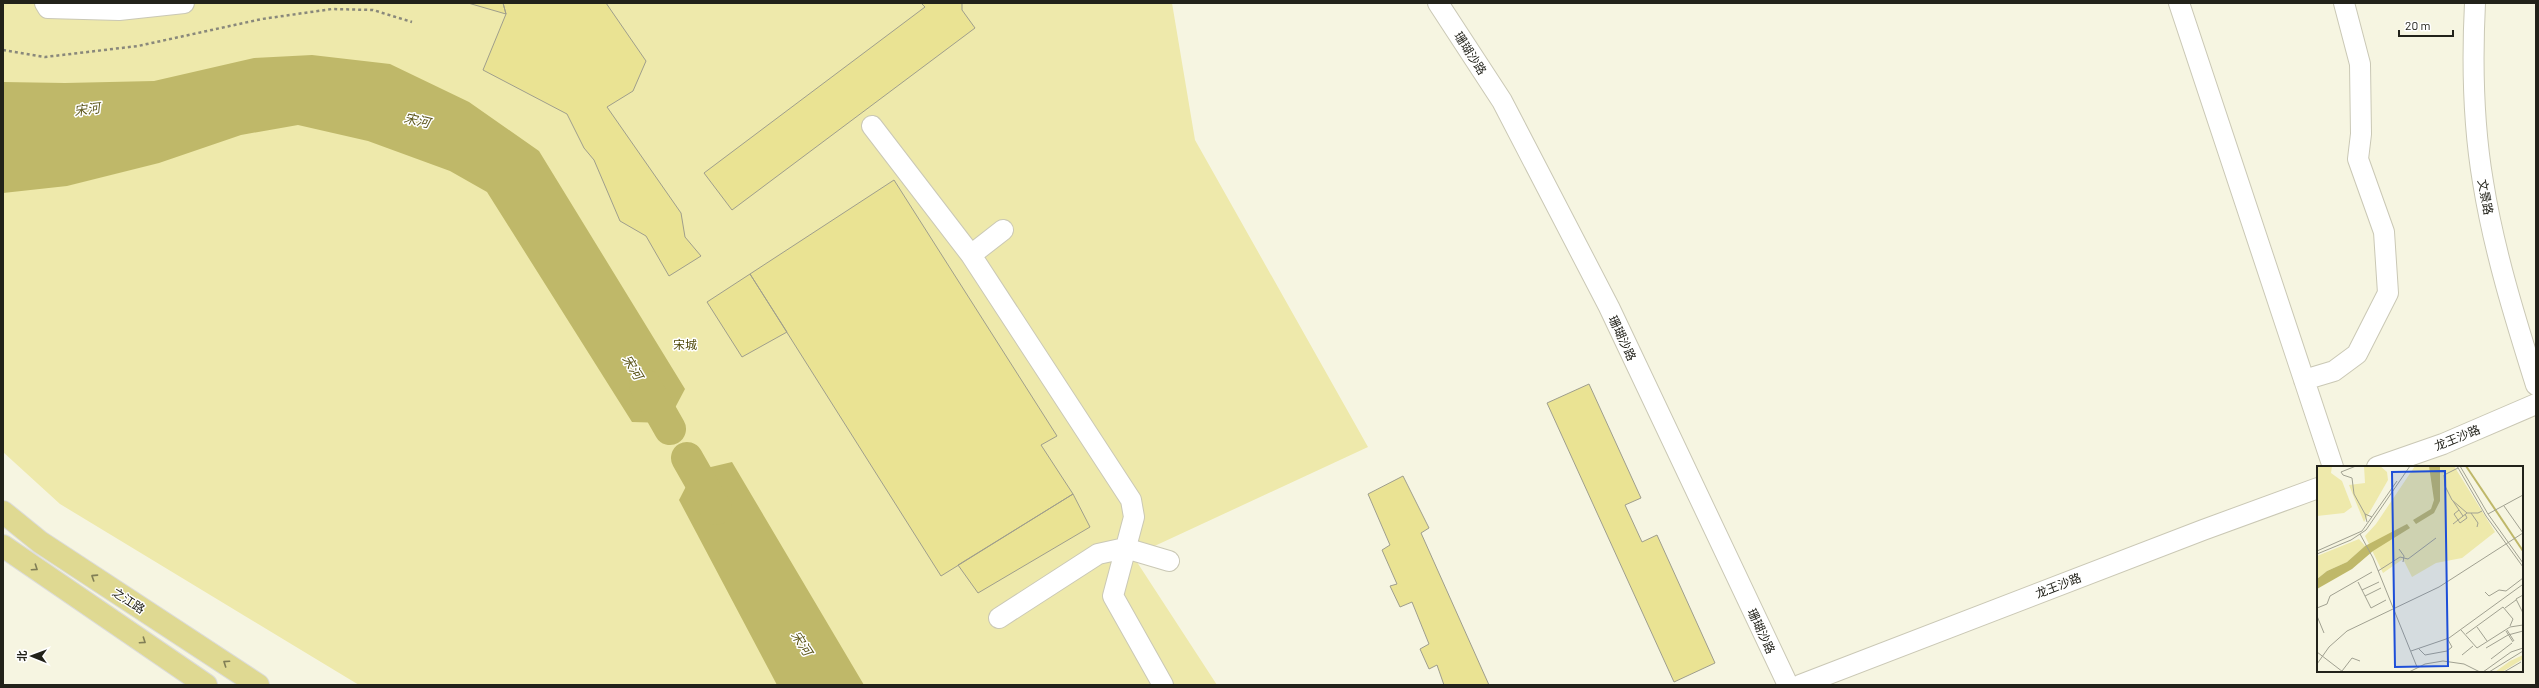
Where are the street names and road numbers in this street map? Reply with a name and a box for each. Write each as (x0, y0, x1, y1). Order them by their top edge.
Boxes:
street label: 珊瑚沙路 (1452, 29, 1490, 77)
street label: 文景路 (2476, 178, 2496, 216)
street label: 珊瑚沙路 (1607, 313, 1639, 363)
street label: 龙王沙路 (2432, 422, 2482, 452)
street label: 龙王沙路 (2033, 570, 2083, 600)
street label: 之江路 (110, 584, 148, 616)
street label: 珊瑚沙路 (1746, 606, 1778, 656)

